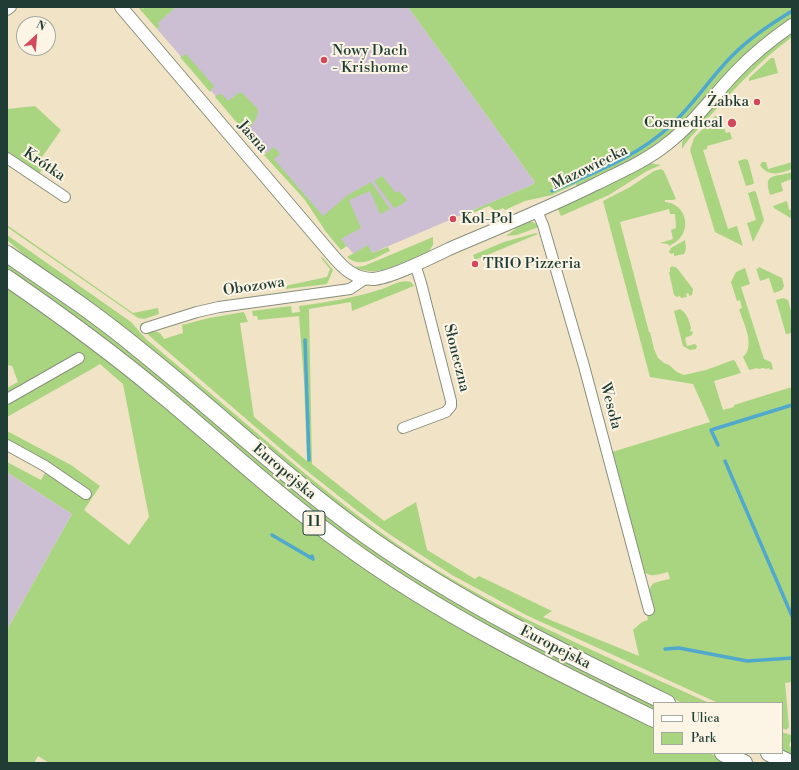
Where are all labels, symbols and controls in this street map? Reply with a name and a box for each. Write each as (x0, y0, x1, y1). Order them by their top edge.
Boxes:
north arrow (16, 16, 56, 56)
text: N (34, 18, 48, 34)
place label: Nowy Dach - Krishome (332, 42, 408, 77)
marker: Nowy Dach - Krishome (319, 55, 329, 65)
place label: Żabka (707, 93, 749, 111)
marker: Żabka (752, 97, 762, 107)
place label: Cosmedical (644, 114, 723, 132)
street label: Jasna (233, 117, 271, 157)
marker: Cosmedical (726, 117, 738, 129)
street label: Mazowiecka (549, 142, 631, 194)
street label: Krótka (20, 144, 68, 186)
place label: Kol-Pol (461, 210, 513, 228)
marker: Kol-Pol (448, 214, 458, 224)
place label: TRIO Pizzeria (483, 255, 581, 273)
marker: TRIO Pizzeria (470, 259, 480, 269)
street label: Obozowa (222, 274, 286, 300)
street label: Słoneczna (439, 322, 473, 394)
street label: Wesoła (595, 381, 625, 431)
street label: Europejska (249, 440, 319, 504)
road number: 11 (303, 511, 325, 535)
street label: Europejska (516, 622, 594, 674)
legend (653, 702, 783, 754)
text: Ulica (691, 711, 720, 726)
text: Park (691, 731, 716, 746)

